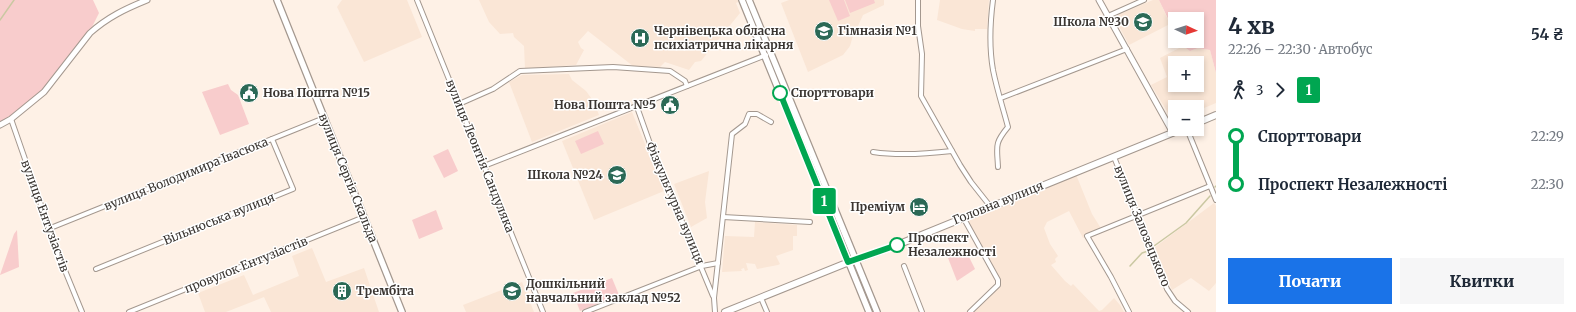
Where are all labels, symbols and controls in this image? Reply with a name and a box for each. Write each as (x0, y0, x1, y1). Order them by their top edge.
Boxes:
school or university icon: Школа №30 (1132, 11, 1154, 33)
north arrow (1168, 12, 1204, 48)
map controls (1168, 12, 1204, 136)
text: 4 хв (1228, 12, 1275, 40)
place label: Школа №30 (1053, 14, 1129, 29)
school or university icon: Гімназія №1 (813, 20, 835, 42)
place label: Чернівецька обласна психіатрична лікарня (654, 23, 793, 52)
place label: Гімназія №1 (838, 23, 917, 38)
text: 54 ₴ (1531, 25, 1564, 44)
hospital icon: Чернівецька обласна психіатрична лікарня (629, 27, 651, 49)
text: 22:26 – 22:30 · Автобус (1228, 41, 1373, 58)
button: + (1168, 56, 1204, 92)
street label: вулиця Леонтія Сандуляка (443, 77, 518, 235)
icon: walk (1228, 79, 1250, 101)
icon: forward (1269, 79, 1291, 101)
text: 1 (1305, 81, 1312, 99)
public building icon: Нова Пошта №15 (238, 82, 260, 104)
text: 3 (1256, 82, 1263, 99)
place label: Нова Пошта №15 (263, 85, 370, 100)
marker: Спорттовари (772, 85, 788, 101)
place label: Спорттовари (791, 85, 874, 100)
public building icon: Нова Пошта №5 (659, 94, 681, 116)
place label: Нова Пошта №5 (554, 97, 656, 112)
button: − (1168, 100, 1204, 136)
street label: вулиця Сергія Скальда (316, 111, 382, 245)
text: Спорттовари (1258, 127, 1362, 146)
text: 22:29 (1531, 128, 1564, 145)
street label: вулиця Володимира Івасюка (102, 133, 271, 213)
street label: Фізкультурна вулиця (643, 139, 708, 266)
street label: вулиця Ентузіастів (18, 158, 73, 274)
street label: вулиця Залозецького (1111, 163, 1174, 289)
school or university icon: Школа №24 (606, 164, 628, 186)
place label: Школа №24 (527, 167, 603, 182)
text: Проспект Незалежності (1258, 175, 1447, 194)
text: 22:30 (1531, 176, 1564, 193)
street label: Головна вулиця (950, 177, 1045, 228)
line badge: 1 (811, 188, 837, 214)
street label: Вільнюська вулиця (161, 189, 277, 248)
text: 1 (821, 192, 827, 210)
hotel icon: Преміум (908, 196, 930, 218)
place label: Преміум (850, 199, 905, 214)
place label: Проспект Незалежності (908, 230, 996, 259)
street label: провулок Ентузіастів (182, 233, 310, 296)
marker: Проспект Незалежності (889, 237, 905, 253)
button: Почати (1228, 258, 1392, 304)
button: Квитки (1400, 258, 1564, 304)
place label: Дошкільний навчальний заклад №52 (526, 276, 681, 305)
building icon: Трембіта (331, 280, 353, 302)
school or university icon: Дошкільний навчальний заклад №52 (501, 280, 523, 302)
place label: Трембіта (356, 283, 414, 298)

